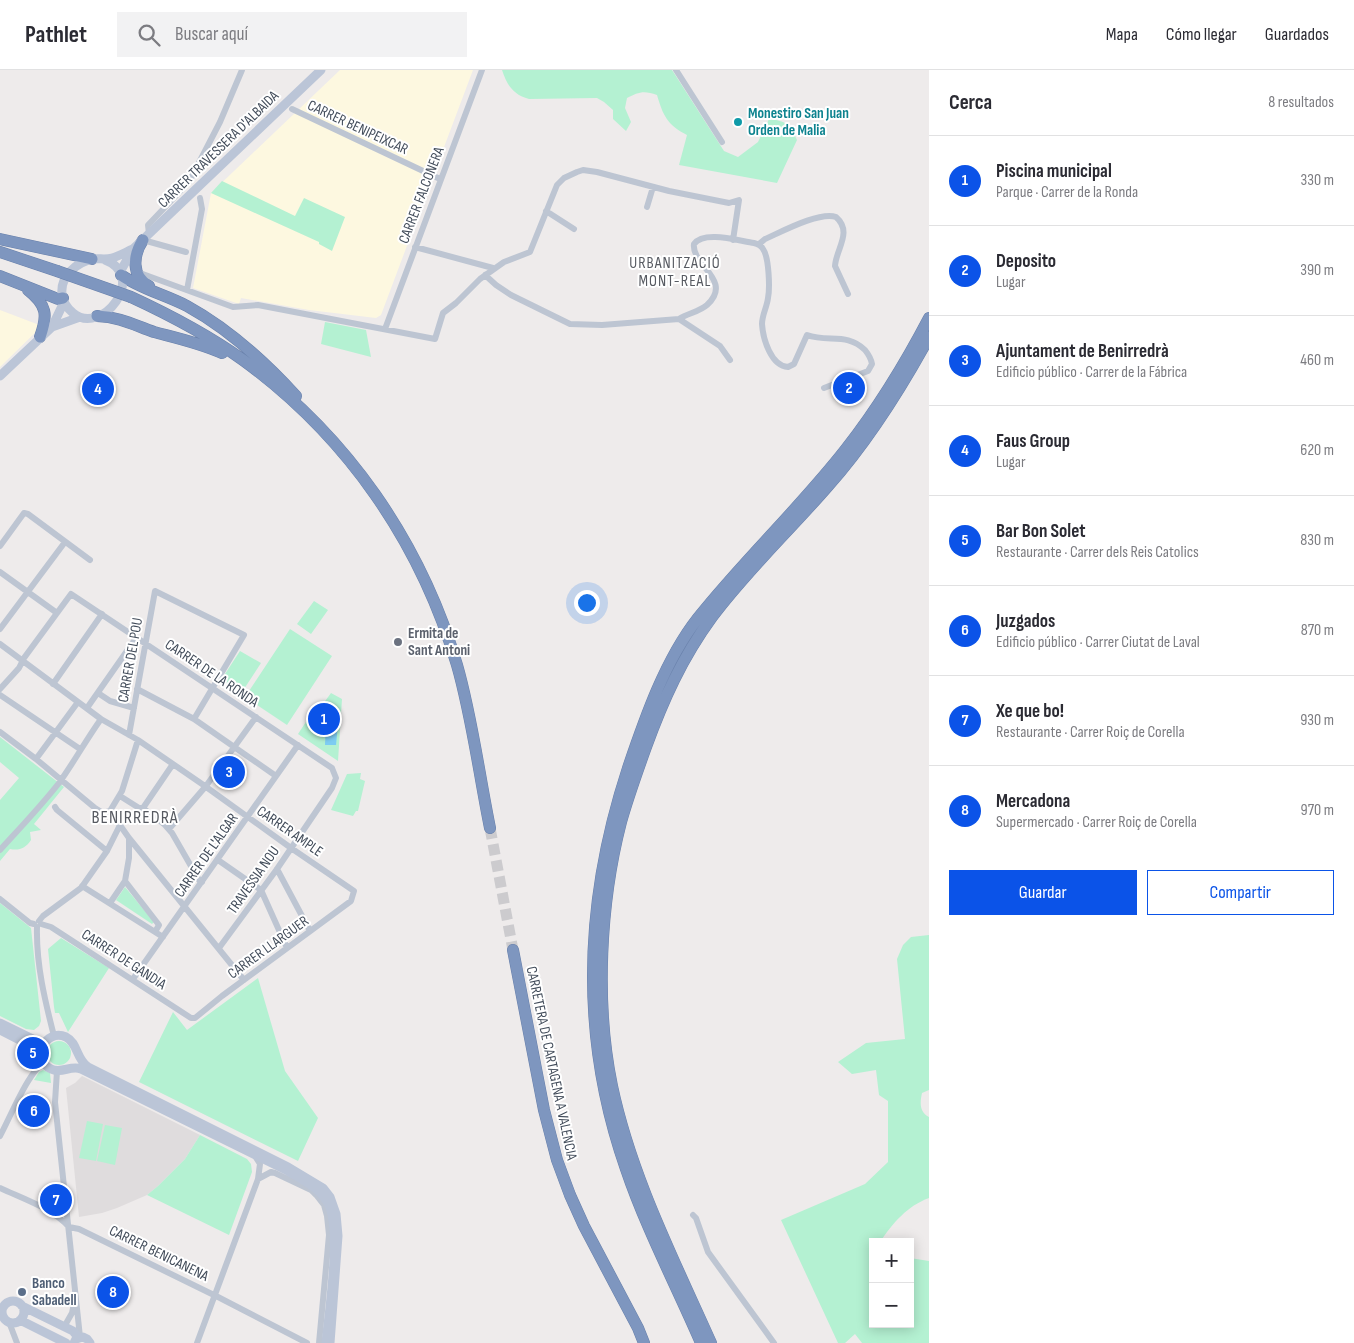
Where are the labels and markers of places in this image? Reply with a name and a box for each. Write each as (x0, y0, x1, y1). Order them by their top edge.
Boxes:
place label: Monestiro San Juan Orden de Malia (748, 104, 849, 140)
marker: Monestiro San Juan Orden de Malia (732, 116, 744, 128)
pin: 2 (833, 369, 865, 407)
pin: 4 (82, 370, 114, 408)
place label: Ermita de Sant Antoni (408, 624, 470, 660)
marker: Ermita de Sant Antoni (392, 636, 404, 648)
pin: 1 (308, 700, 340, 738)
pin: 3 (213, 753, 245, 791)
pin: 5 (17, 1034, 49, 1072)
pin: 6 (18, 1092, 50, 1130)
pin: 7 (40, 1181, 72, 1219)
pin: 8 (97, 1273, 129, 1311)
place label: Banco Sabadell (32, 1274, 77, 1310)
marker: Banco Sabadell (16, 1286, 28, 1298)

